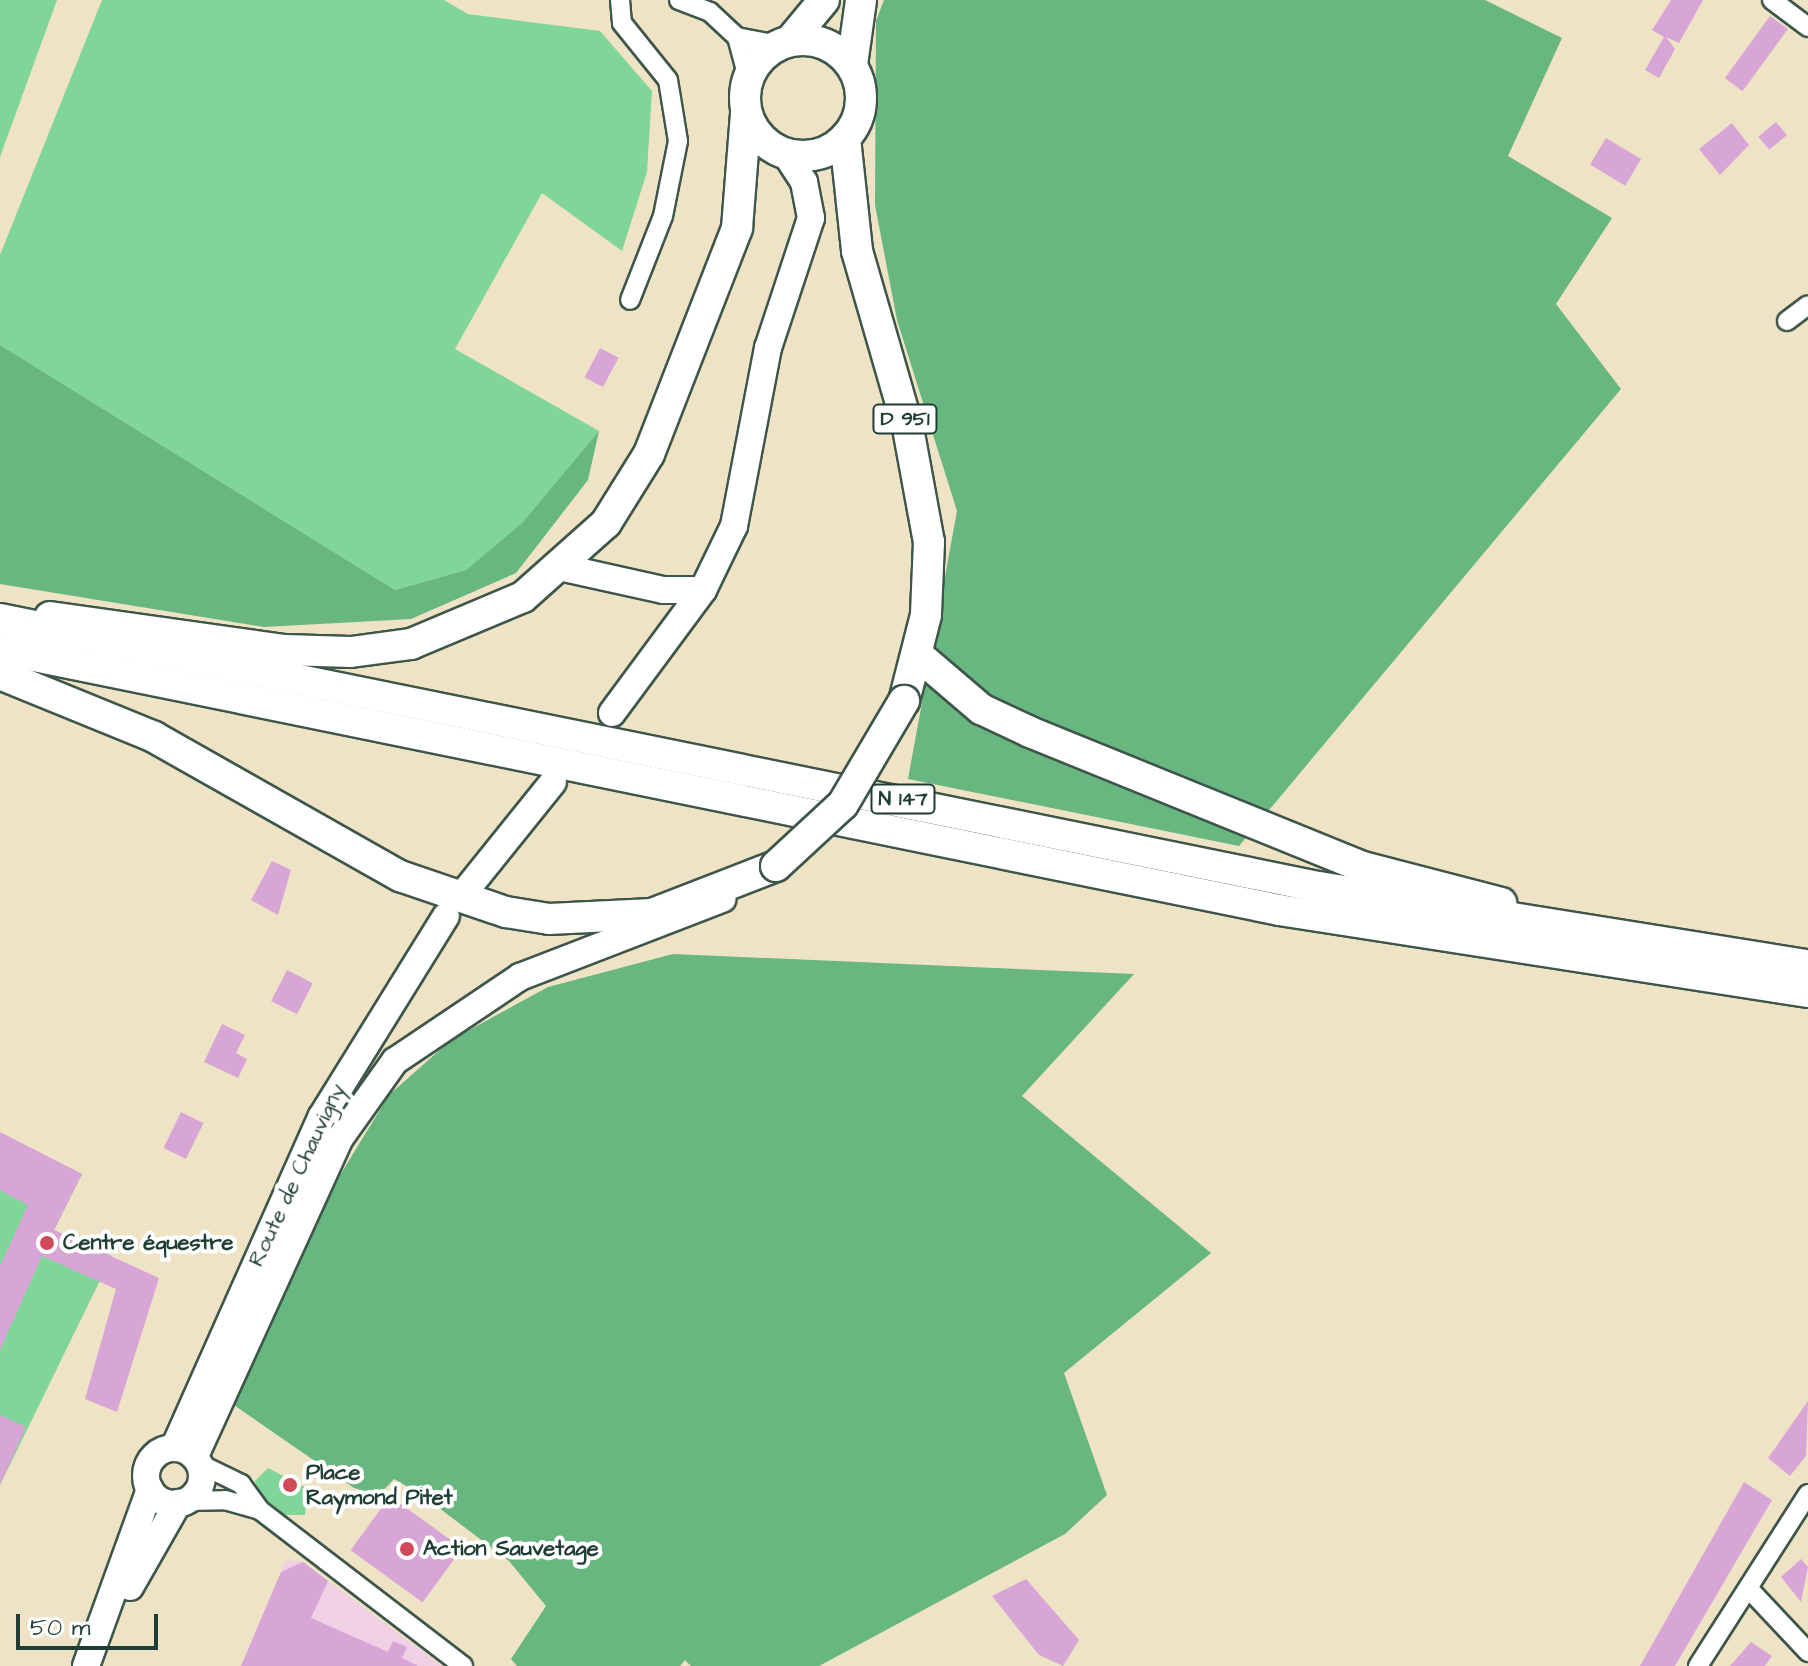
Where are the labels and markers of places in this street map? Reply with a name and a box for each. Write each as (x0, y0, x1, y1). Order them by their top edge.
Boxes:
place label: Centre équestre (63, 1230, 233, 1256)
marker: Centre équestre (38, 1234, 56, 1252)
place label: Place Raymond Pitet (306, 1459, 453, 1510)
marker: Place Raymond Pitet (281, 1476, 299, 1494)
place label: Action Sauvetage (423, 1536, 599, 1562)
marker: Action Sauvetage (398, 1540, 416, 1558)

